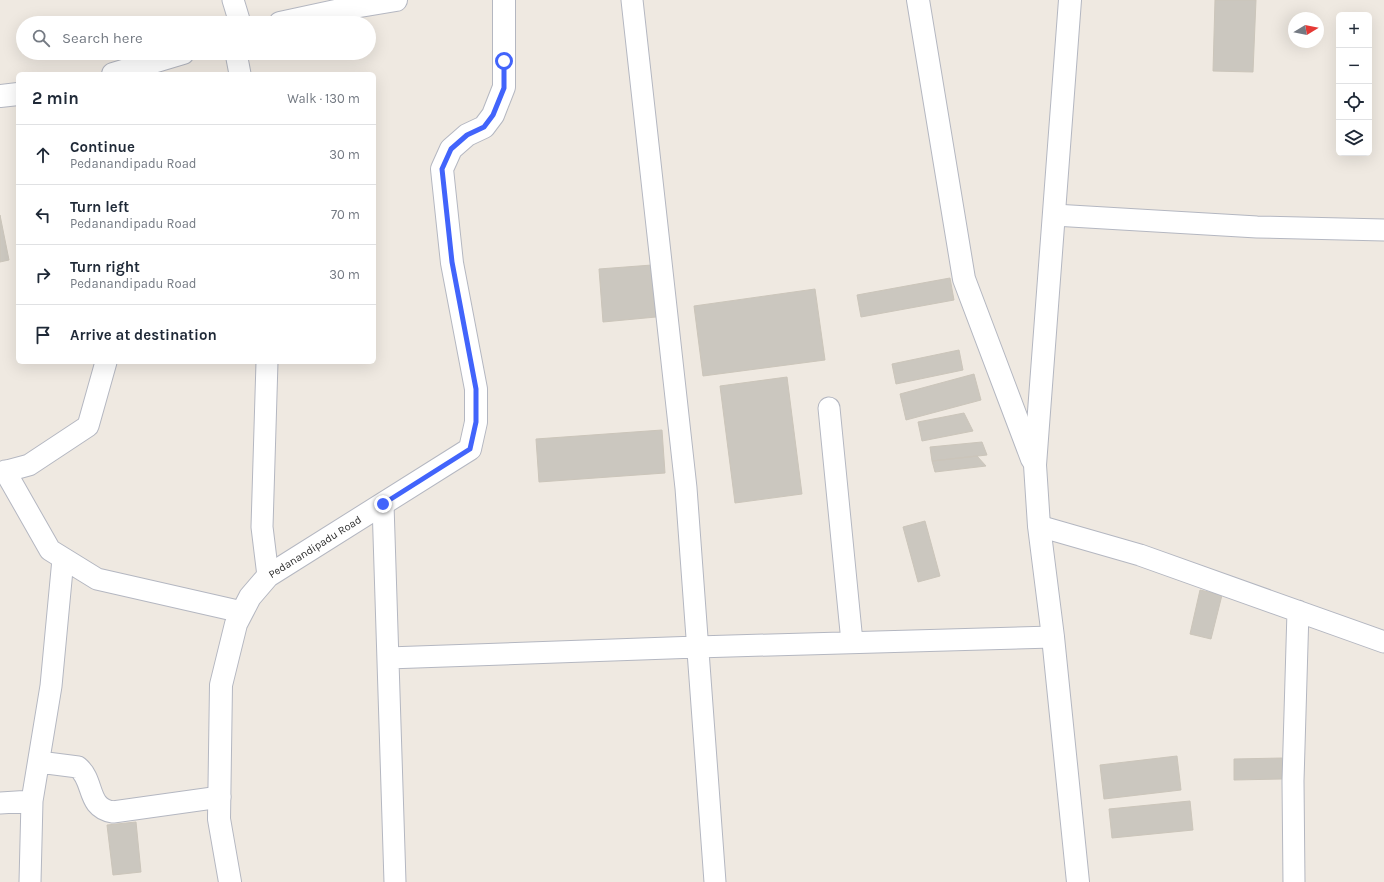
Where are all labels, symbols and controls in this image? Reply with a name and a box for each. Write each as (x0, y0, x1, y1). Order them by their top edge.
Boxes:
north arrow (1288, 12, 1324, 48)
map controls (1336, 12, 1372, 156)
button: + (1336, 12, 1372, 48)
search box (16, 16, 376, 60)
icon: search (30, 27, 52, 49)
text: Search here (62, 29, 143, 47)
button: − (1336, 48, 1372, 84)
route start (495, 52, 513, 70)
button: locate (1336, 84, 1372, 120)
text: 2 min (32, 88, 79, 108)
text: Walk · 130 m (287, 91, 360, 106)
button: layers (1336, 120, 1372, 156)
text: Continue (70, 138, 135, 156)
icon: ahead (32, 144, 54, 166)
text: 30 m (329, 147, 360, 162)
text: Pedanandipadu Road (70, 156, 197, 171)
text: Turn left (70, 198, 129, 216)
icon: left (32, 204, 54, 226)
text: 70 m (331, 207, 360, 222)
text: Pedanandipadu Road (70, 216, 197, 231)
text: Turn right (70, 258, 140, 276)
icon: right (32, 264, 54, 286)
text: 30 m (329, 267, 360, 282)
text: Pedanandipadu Road (70, 276, 197, 291)
icon: arrive (32, 324, 54, 346)
text: Arrive at destination (70, 326, 217, 344)
route end (374, 495, 392, 513)
street label: Pedanandipadu Road (266, 513, 364, 581)

